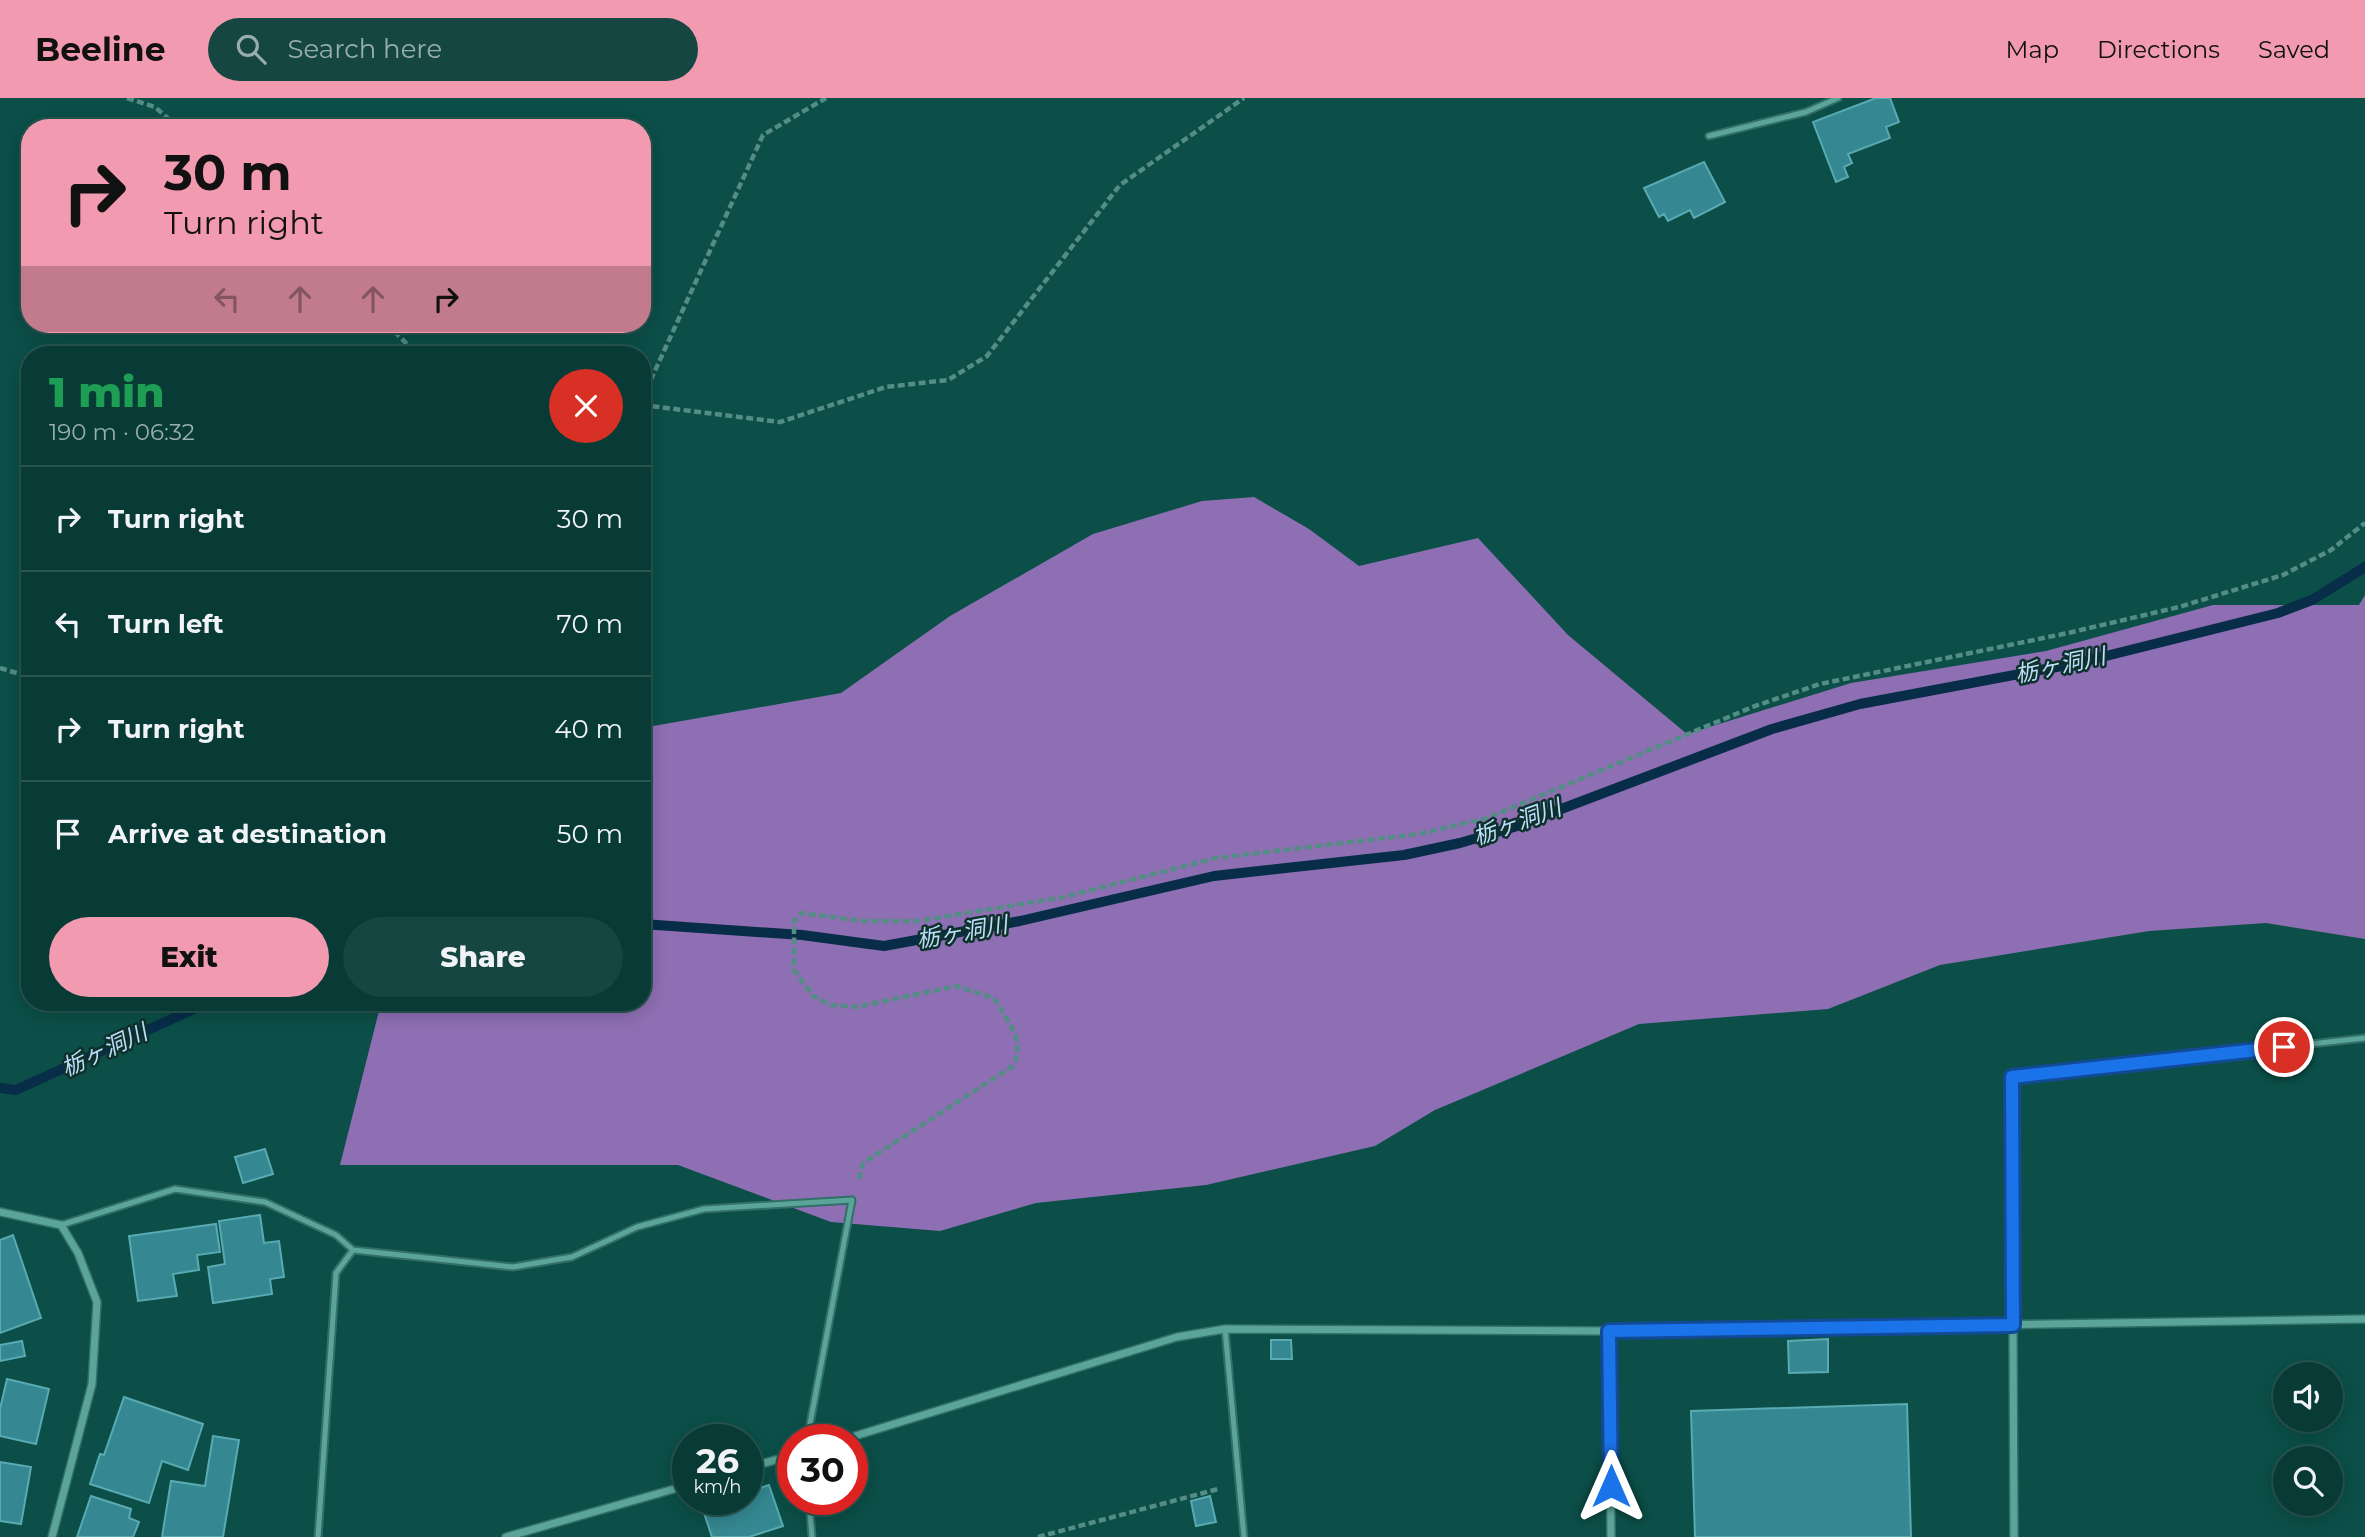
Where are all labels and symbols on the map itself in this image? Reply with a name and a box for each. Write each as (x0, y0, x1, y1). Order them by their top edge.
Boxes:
water label: 栃ヶ洞川 (2012, 641, 2111, 688)
water label: 栃ヶ洞川 (1469, 792, 1568, 851)
water label: 栃ヶ洞川 (914, 910, 1013, 954)
water label: 栃ヶ洞川 (56, 1017, 154, 1082)
pin (2254, 1017, 2314, 1077)
speed limit sign: 30 (777, 1424, 868, 1515)
position arrow (1574, 1449, 1648, 1523)

